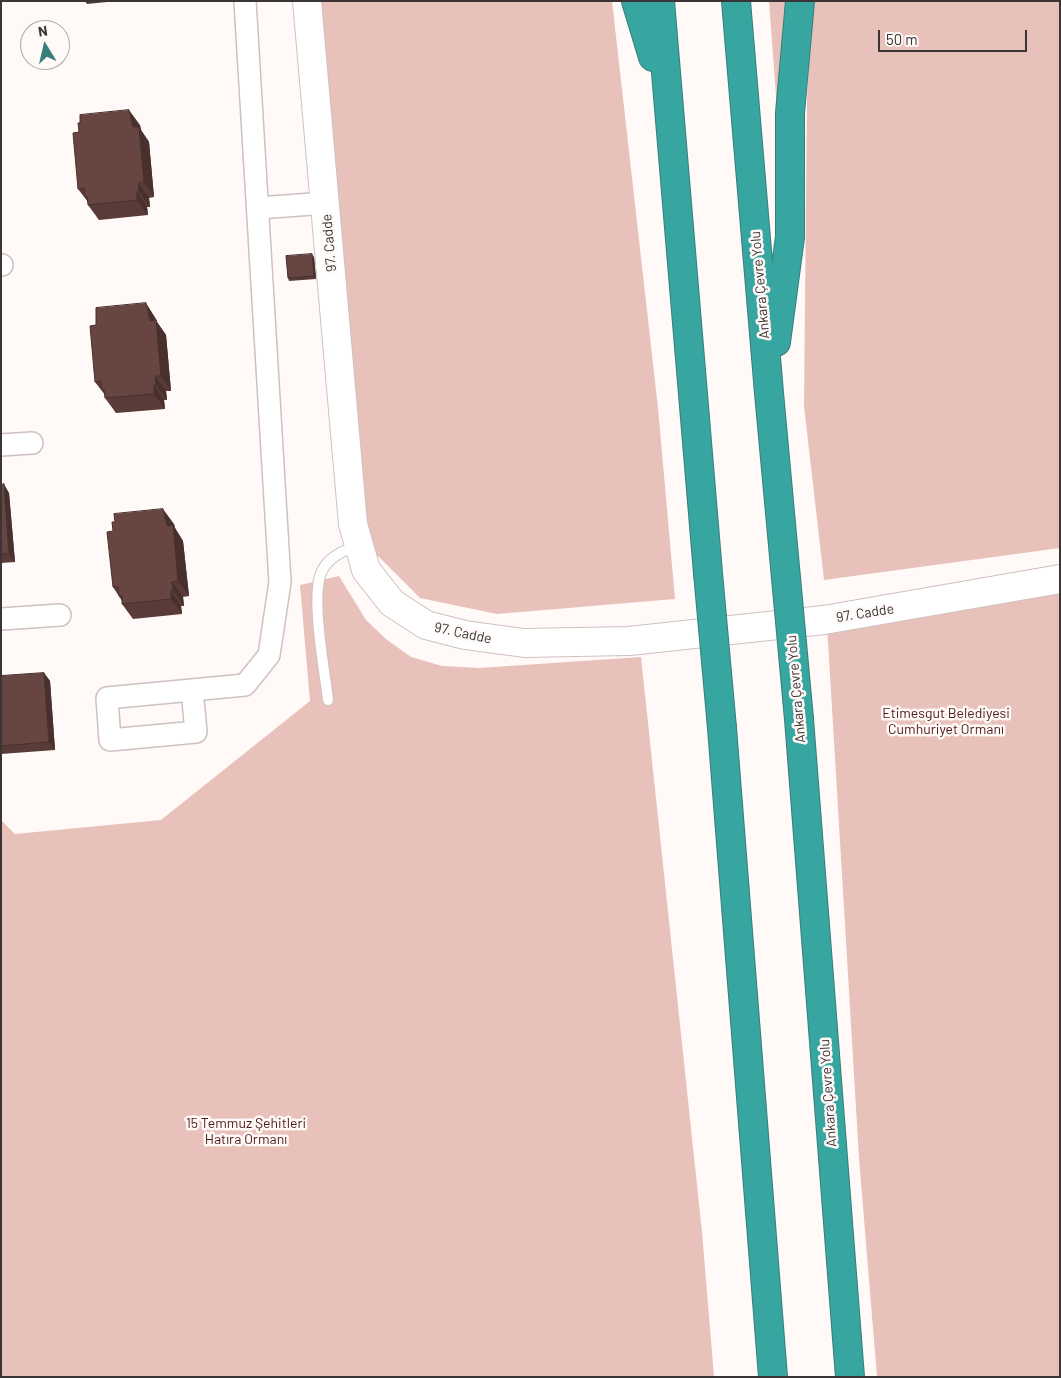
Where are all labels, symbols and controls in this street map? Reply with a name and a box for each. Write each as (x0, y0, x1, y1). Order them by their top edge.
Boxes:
north arrow (20, 20, 70, 70)
scale bar (881, 20, 1030, 52)
text: N (37, 22, 49, 40)
text: 50 m (886, 30, 918, 48)
street label: 97. Cadde (318, 213, 340, 273)
street label: Ankara Çevre Yolu (747, 230, 773, 340)
street label: 97. Cadde (835, 600, 895, 626)
street label: 97. Cadde (433, 619, 493, 647)
street label: Ankara Çevre Yolu (783, 634, 809, 744)
park label: Etimesgut Belediyesi Cumhuriyet Ormanı (882, 705, 1010, 738)
street label: Ankara Çevre Yolu (816, 1038, 840, 1148)
park label: 15 Temmuz Şehitleri Hatıra Ormanı (186, 1115, 306, 1148)

